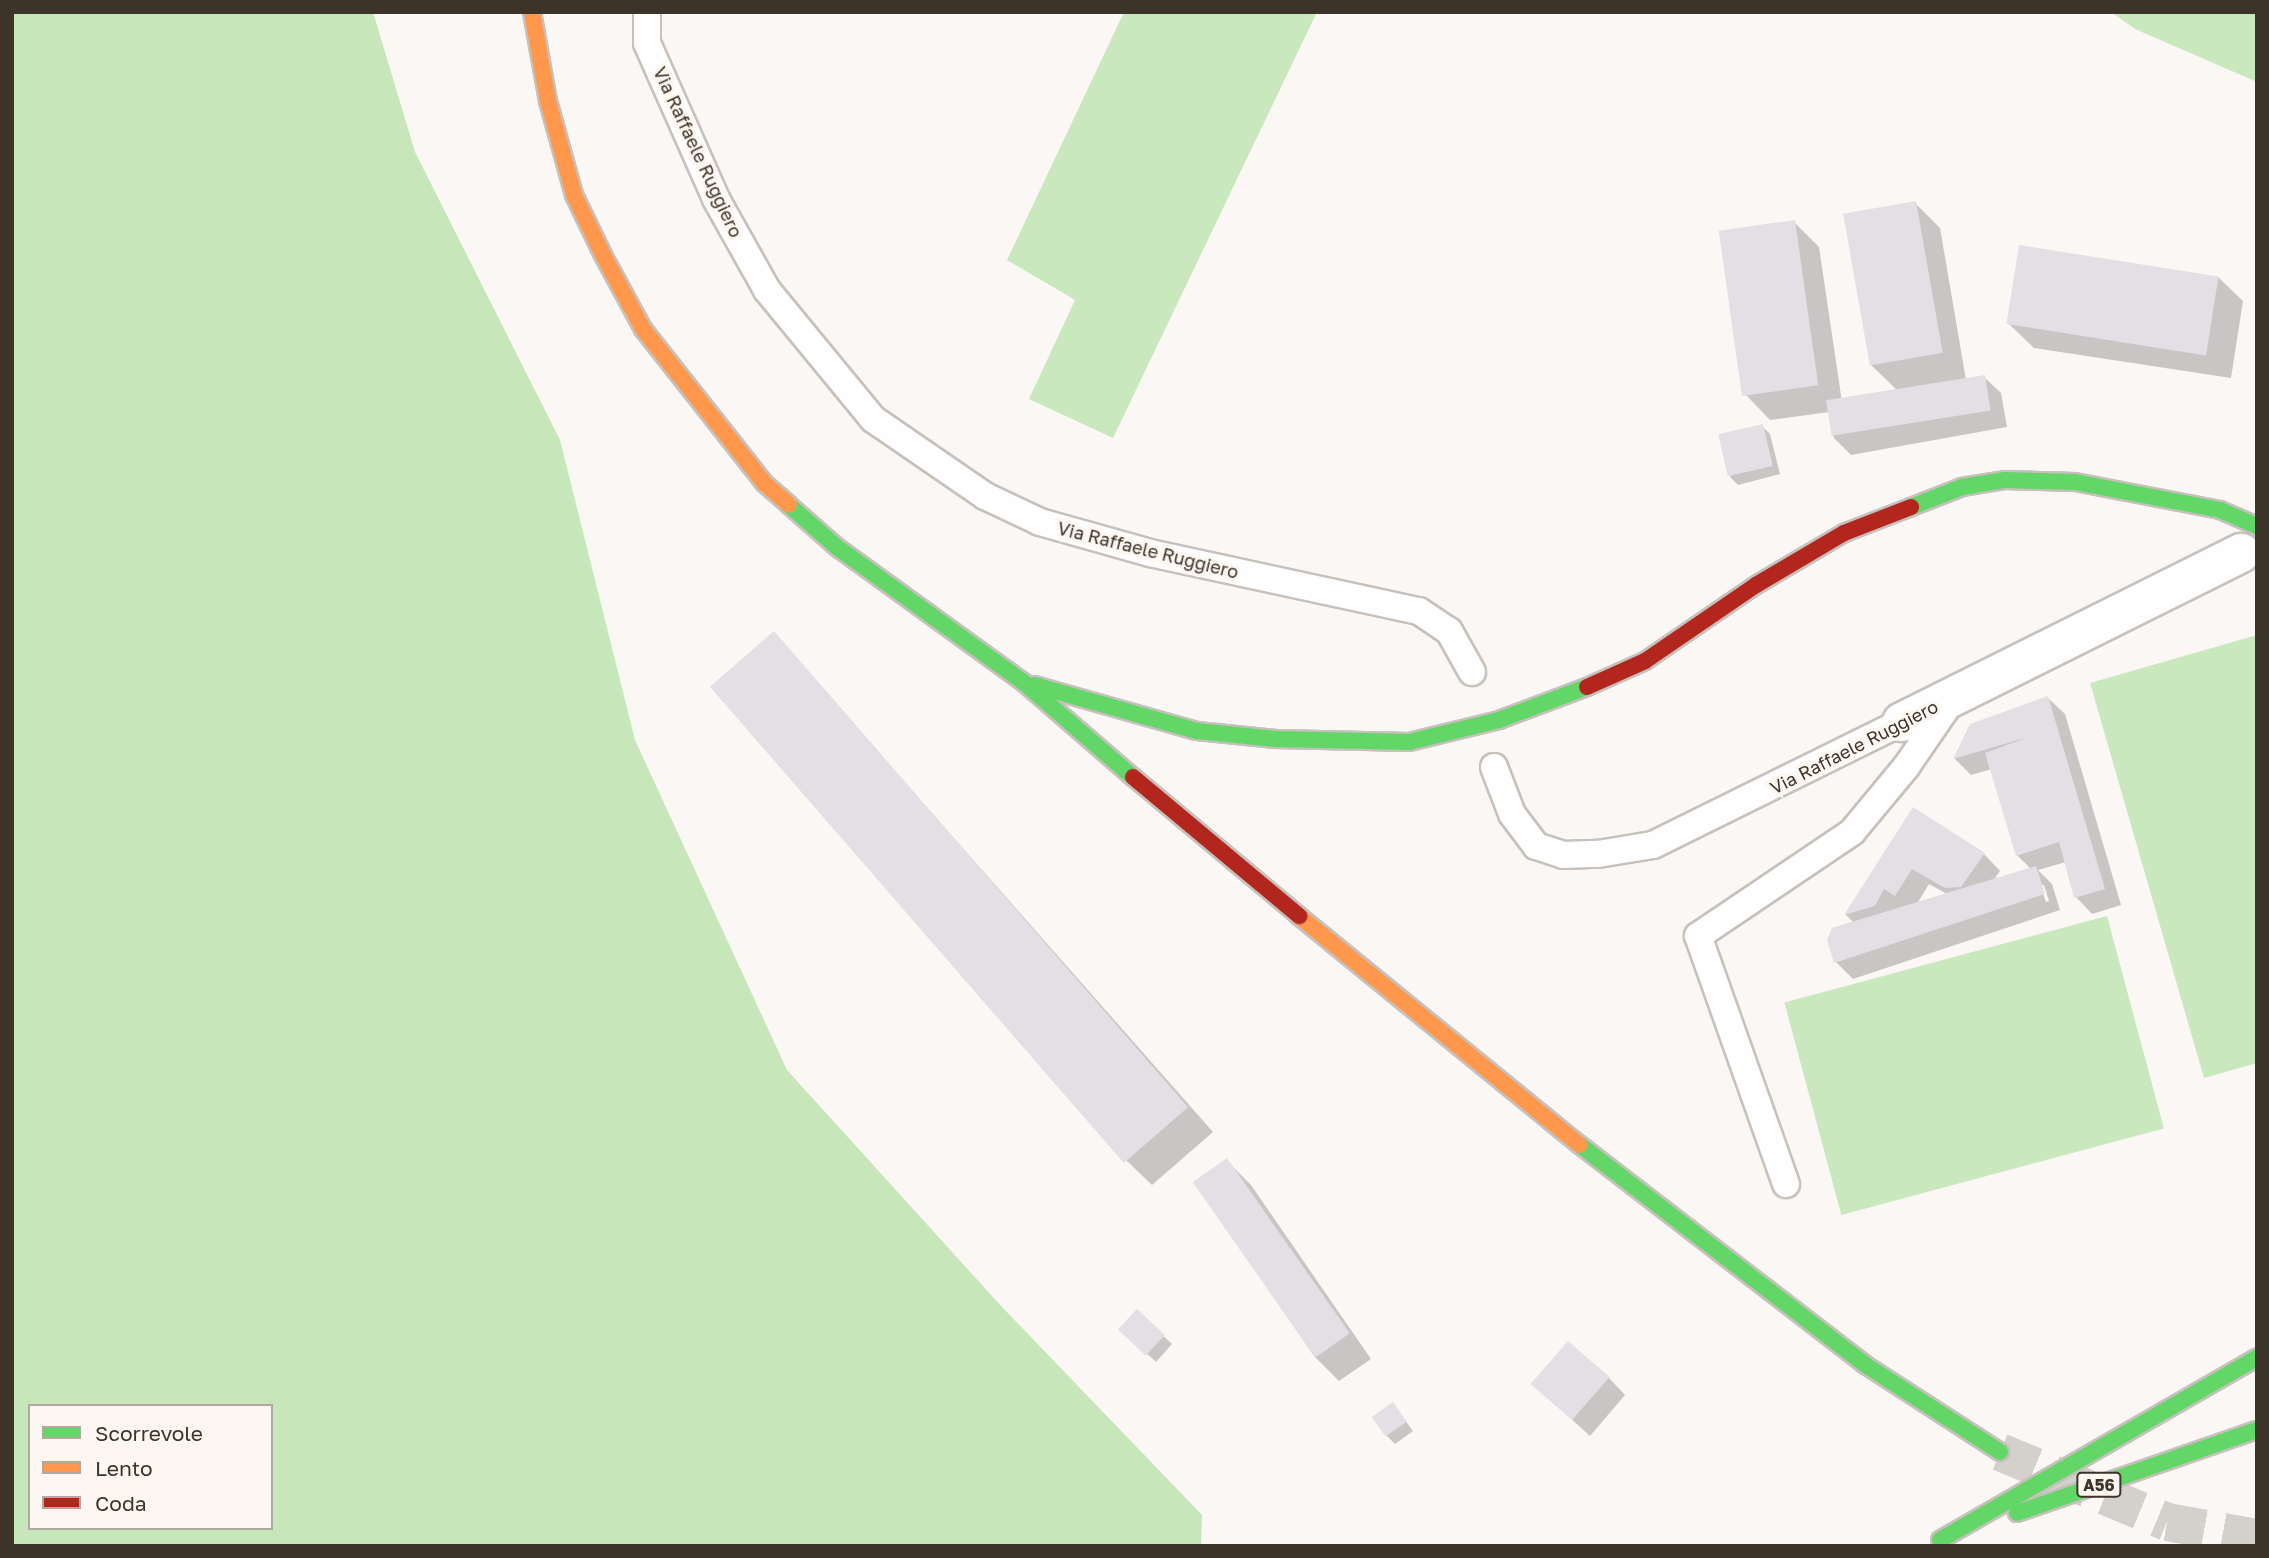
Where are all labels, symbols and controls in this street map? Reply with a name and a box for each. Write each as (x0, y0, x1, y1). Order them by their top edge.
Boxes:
street label: Via Raffaele Ruggiero (649, 63, 747, 241)
street label: Via Raffaele Ruggiero (1055, 517, 1241, 583)
street label: Via Raffaele Ruggiero (1766, 695, 1942, 799)
legend (28, 1404, 273, 1530)
text: Scorrevole (95, 1420, 203, 1446)
text: Lento (95, 1455, 153, 1481)
road number: A56 (2076, 1472, 2122, 1498)
text: Coda (95, 1490, 147, 1516)

